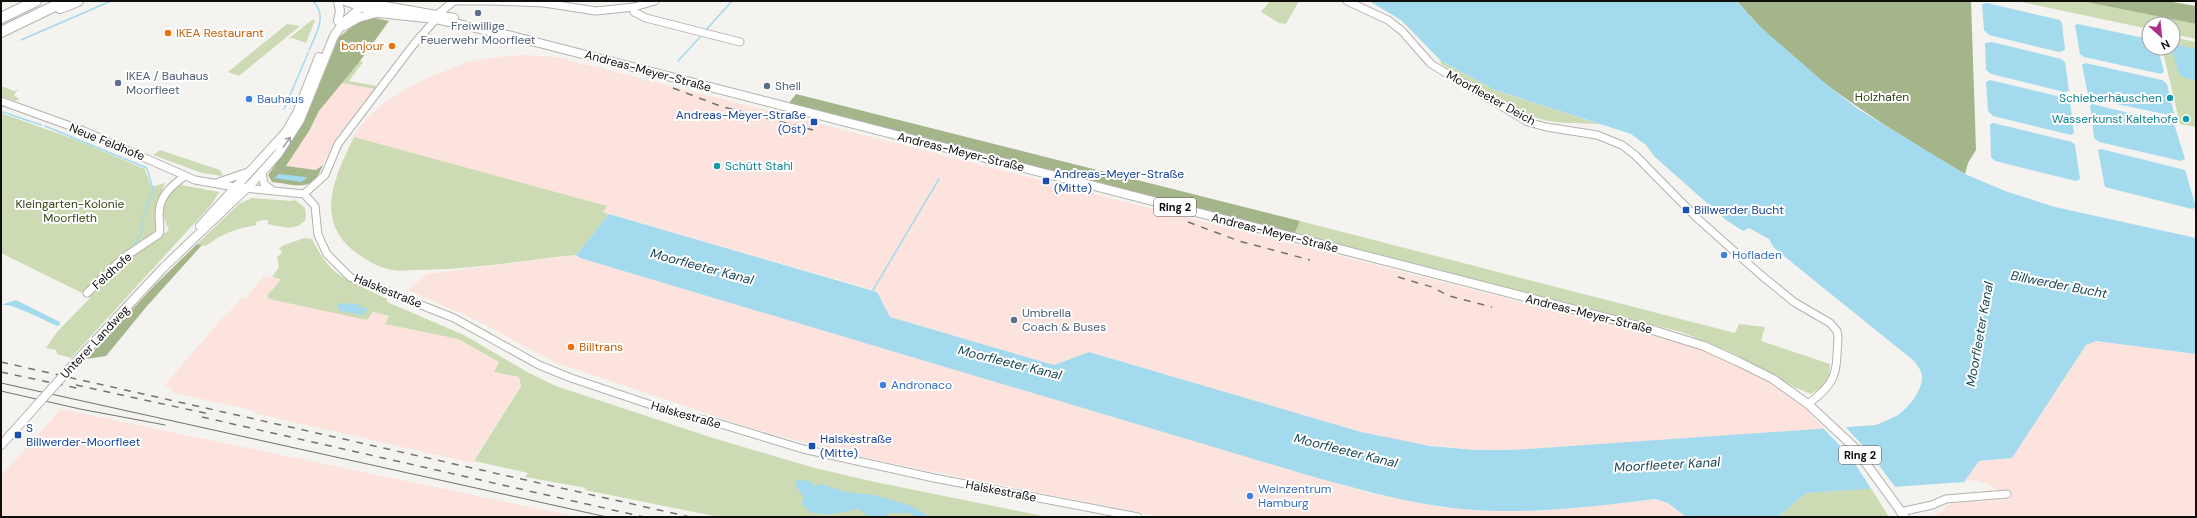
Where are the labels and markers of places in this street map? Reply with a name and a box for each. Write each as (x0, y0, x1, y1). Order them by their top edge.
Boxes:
marker: Freiwillige Feuerwehr Moorfleet (473, 8, 483, 18)
place label: Freiwillige Feuerwehr Moorfleet (420, 18, 536, 48)
place label: IKEA Restaurant (176, 25, 264, 41)
marker: IKEA Restaurant (163, 28, 173, 38)
place label: bonjour (341, 38, 385, 54)
marker: bonjour (387, 41, 397, 51)
place label: IKEA / Bauhaus Moorfleet (126, 68, 209, 98)
marker: IKEA / Bauhaus Moorfleet (113, 78, 123, 88)
place label: Shell (775, 78, 801, 94)
marker: Shell (762, 81, 772, 91)
place label: Schieberhäuschen (2059, 90, 2162, 106)
place label: Bauhaus (257, 91, 304, 107)
marker: Schieberhäuschen (2165, 93, 2175, 103)
marker: Bauhaus (244, 94, 254, 104)
place label: Andreas-Meyer-Straße (Ost) (676, 107, 806, 137)
place label: Wasserkunst Kaltehofe (2052, 111, 2178, 127)
marker: Wasserkunst Kaltehofe (2181, 114, 2191, 124)
marker: Andreas-Meyer-Straße (Ost) (809, 117, 819, 127)
place label: Schütt Stahl (725, 158, 793, 174)
marker: Schütt Stahl (712, 161, 722, 171)
place label: Andreas-Meyer-Straße (Mitte) (1054, 166, 1184, 196)
marker: Andreas-Meyer-Straße (Mitte) (1041, 176, 1051, 186)
place label: Billwerder Bucht (1694, 202, 1784, 218)
marker: Billwerder Bucht (1681, 205, 1691, 215)
place label: Hofladen (1732, 247, 1782, 263)
marker: Hofladen (1719, 250, 1729, 260)
place label: Umbrella Coach & Buses (1022, 305, 1106, 335)
marker: Umbrella Coach & Buses (1009, 315, 1019, 325)
place label: Billtrans (579, 339, 623, 355)
marker: Billtrans (566, 342, 576, 352)
place label: Andronaco (891, 377, 952, 393)
marker: Andronaco (878, 380, 888, 390)
place label: S Billwerder-Moorfleet (26, 420, 141, 450)
marker: S Billwerder-Moorfleet (13, 430, 23, 440)
place label: Halskestraße (Mitte) (820, 431, 892, 461)
marker: Halskestraße (Mitte) (807, 441, 817, 451)
place label: Weinzentrum Hamburg (1258, 481, 1332, 511)
marker: Weinzentrum Hamburg (1245, 491, 1255, 501)

